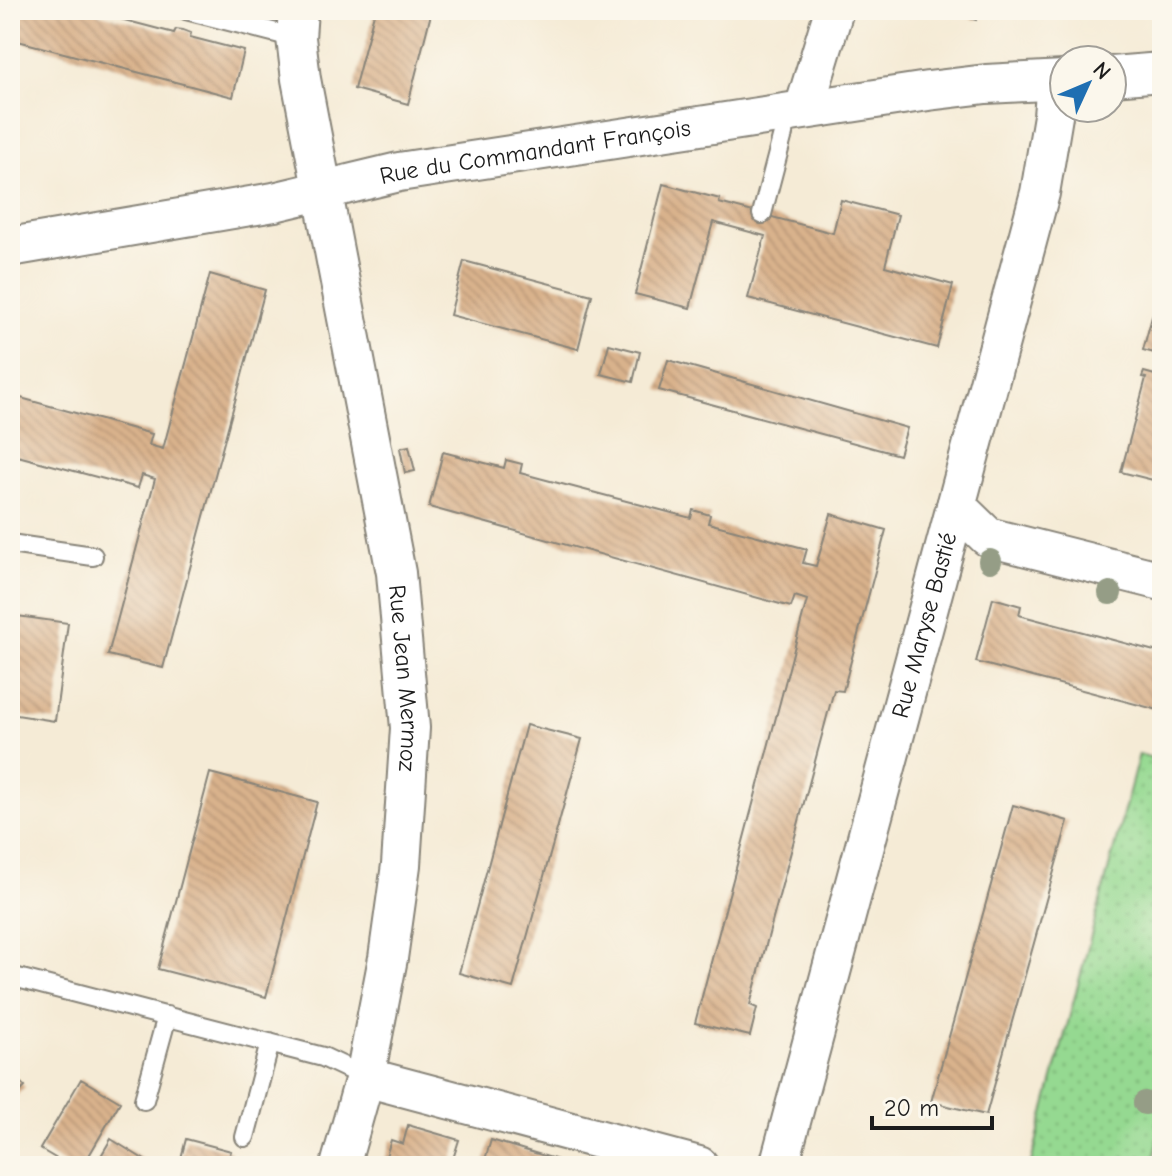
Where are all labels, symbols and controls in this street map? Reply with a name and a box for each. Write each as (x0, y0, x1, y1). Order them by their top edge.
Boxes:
north arrow (1048, 44, 1128, 124)
text: N (1087, 57, 1116, 85)
street label: Rue du Commandant François (377, 114, 692, 190)
street label: Rue Maryse Bastié (886, 529, 962, 721)
street label: Rue Jean Mermoz (383, 584, 424, 773)
scale bar (872, 1080, 992, 1130)
text: 20 m (884, 1094, 939, 1122)

